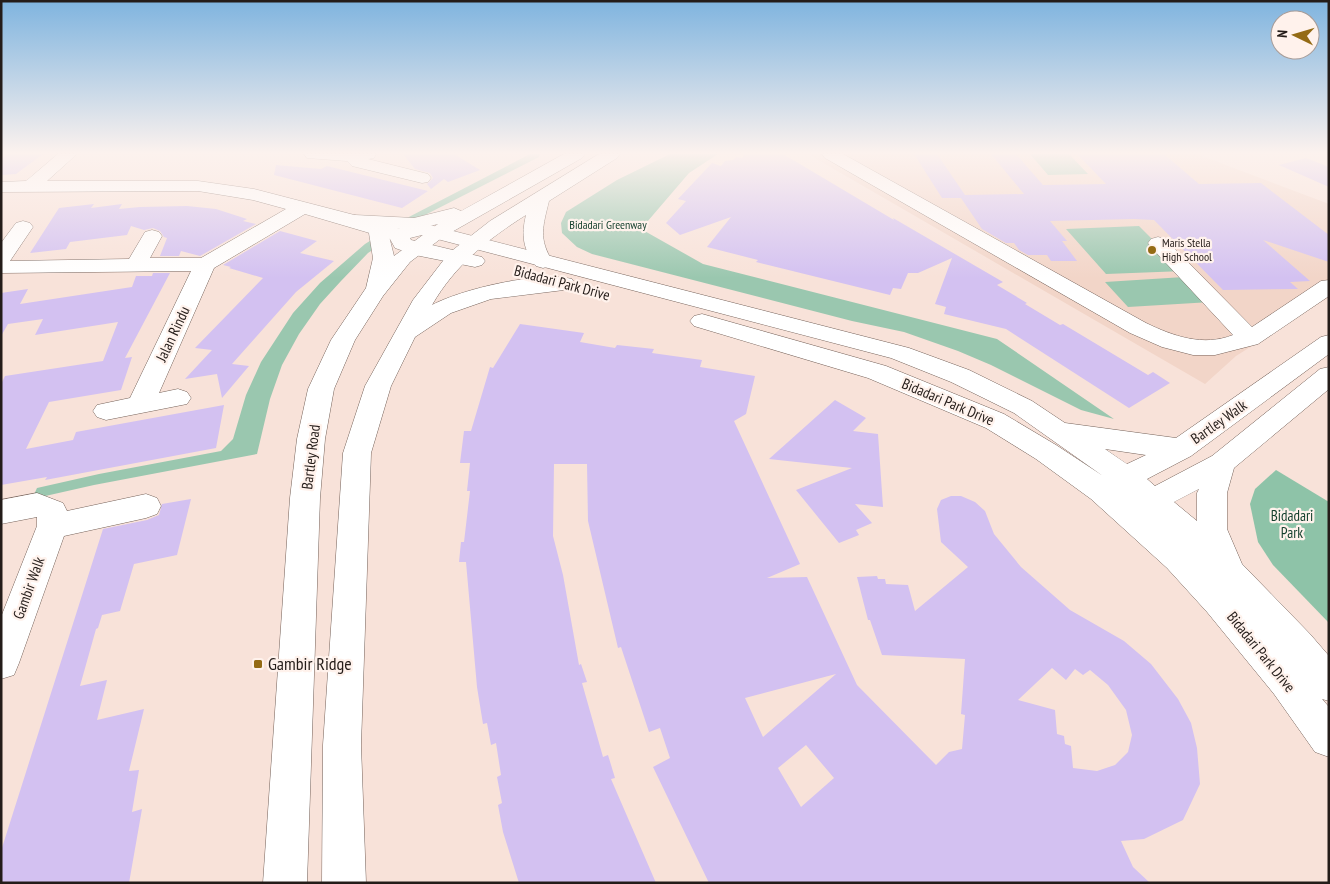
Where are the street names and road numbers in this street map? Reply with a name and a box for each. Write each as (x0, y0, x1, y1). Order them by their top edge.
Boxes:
street label: Bidadari Park Drive (512, 261, 612, 304)
street label: Jalan Rindu (151, 303, 194, 365)
street label: Bidadari Park Drive (899, 374, 997, 429)
street label: Bartley Walk (1187, 395, 1251, 448)
street label: Bartley Road (297, 423, 324, 490)
street label: Gambir Walk (9, 554, 49, 622)
street label: Bidadari Park Drive (1223, 608, 1300, 696)

